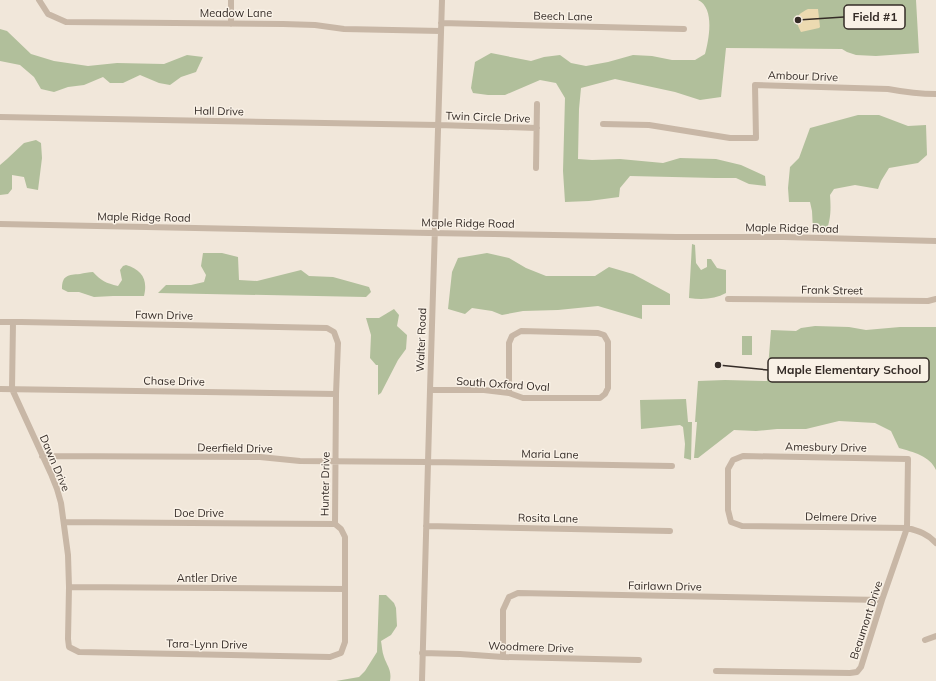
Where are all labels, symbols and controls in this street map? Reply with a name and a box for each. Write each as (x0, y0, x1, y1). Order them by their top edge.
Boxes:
callout: Field #1 (844, 5, 905, 29)
street label: Meadow Lane (200, 6, 272, 20)
street label: Beech Lane (533, 8, 593, 24)
text: Field #1 (853, 9, 897, 24)
street label: Ambour Drive (768, 68, 838, 84)
street label: Hall Drive (194, 104, 244, 118)
street label: Twin Circle Drive (445, 109, 531, 125)
street label: Maple Ridge Road (97, 209, 191, 225)
street label: Maple Ridge Road (421, 215, 515, 231)
street label: Maple Ridge Road (745, 220, 839, 236)
street label: Frank Street (801, 282, 863, 298)
street label: Fawn Drive (135, 307, 193, 323)
street label: Walter Road (413, 308, 429, 372)
callout: Maple Elementary School (768, 358, 929, 382)
text: Maple Elementary School (777, 362, 922, 377)
street label: Chase Drive (143, 373, 205, 389)
street label: South Oxford Oval (456, 374, 550, 394)
street label: Dawn Drive (37, 433, 73, 493)
street label: Amesbury Drive (785, 439, 867, 455)
street label: Deerfield Drive (197, 440, 273, 456)
street label: Maria Lane (521, 447, 579, 461)
street label: Hunter Drive (317, 452, 333, 516)
street label: Doe Drive (174, 506, 224, 520)
street label: Delmere Drive (805, 509, 877, 525)
street label: Rosita Lane (518, 510, 578, 526)
street label: Antler Drive (177, 571, 237, 585)
street label: Fairlawn Drive (628, 578, 702, 594)
street label: Beaumont Drive (847, 579, 885, 661)
street label: Tara-Lynn Drive (166, 636, 248, 652)
street label: Woodmere Drive (488, 639, 574, 655)

